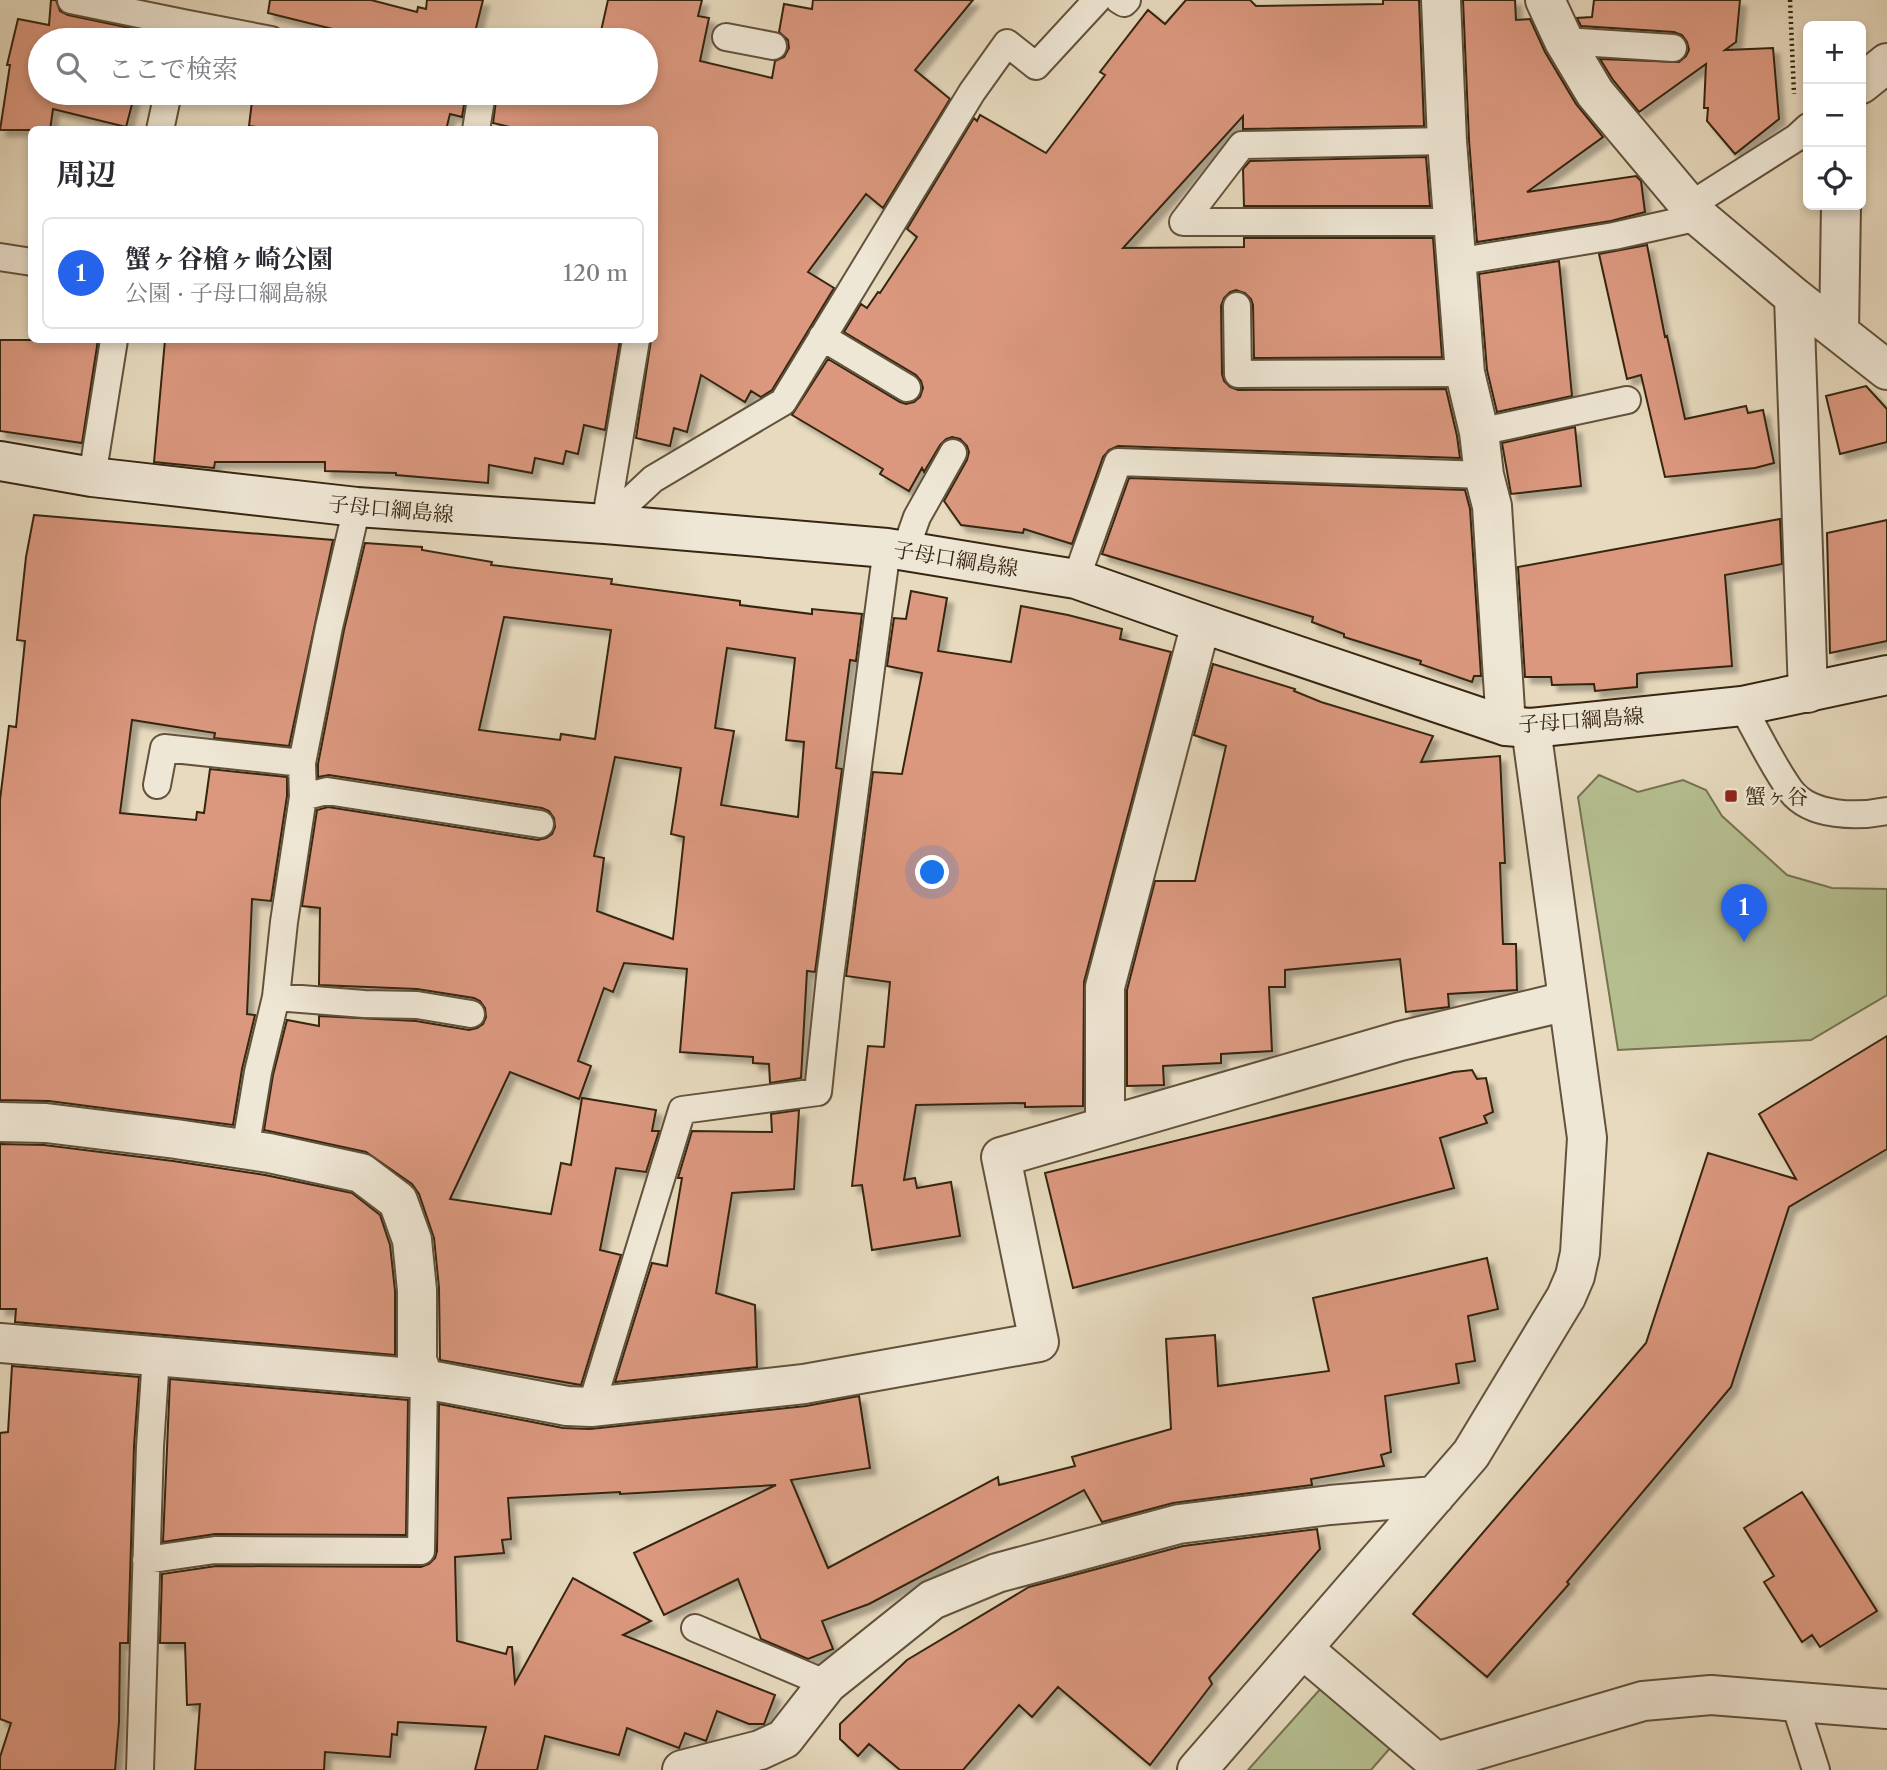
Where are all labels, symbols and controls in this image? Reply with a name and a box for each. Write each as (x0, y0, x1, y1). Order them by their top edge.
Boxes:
map controls (1803, 21, 1866, 210)
button: + (1803, 21, 1866, 84)
search box (28, 28, 658, 105)
icon: search (52, 48, 90, 86)
text: ここで検索 (108, 53, 238, 85)
button: − (1803, 84, 1866, 147)
button: locate (1803, 147, 1866, 210)
text: 周辺 (56, 156, 116, 193)
text: 蟹ヶ谷槍ヶ崎公園 (125, 243, 333, 275)
text: 1 (76, 259, 86, 287)
text: 120 m (563, 259, 628, 287)
text: 公園 · 子母口綱島線 (125, 279, 328, 307)
street label: 子母口綱島線 (327, 491, 455, 527)
street label: 子母口綱島線 (892, 537, 1020, 581)
street label: 子母口綱島線 (1517, 703, 1645, 737)
place label: 蟹ヶ谷 (1745, 784, 1808, 809)
marker: 蟹ヶ谷 (1723, 788, 1739, 804)
your location (915, 855, 949, 889)
pin: 1 (1721, 884, 1767, 942)

